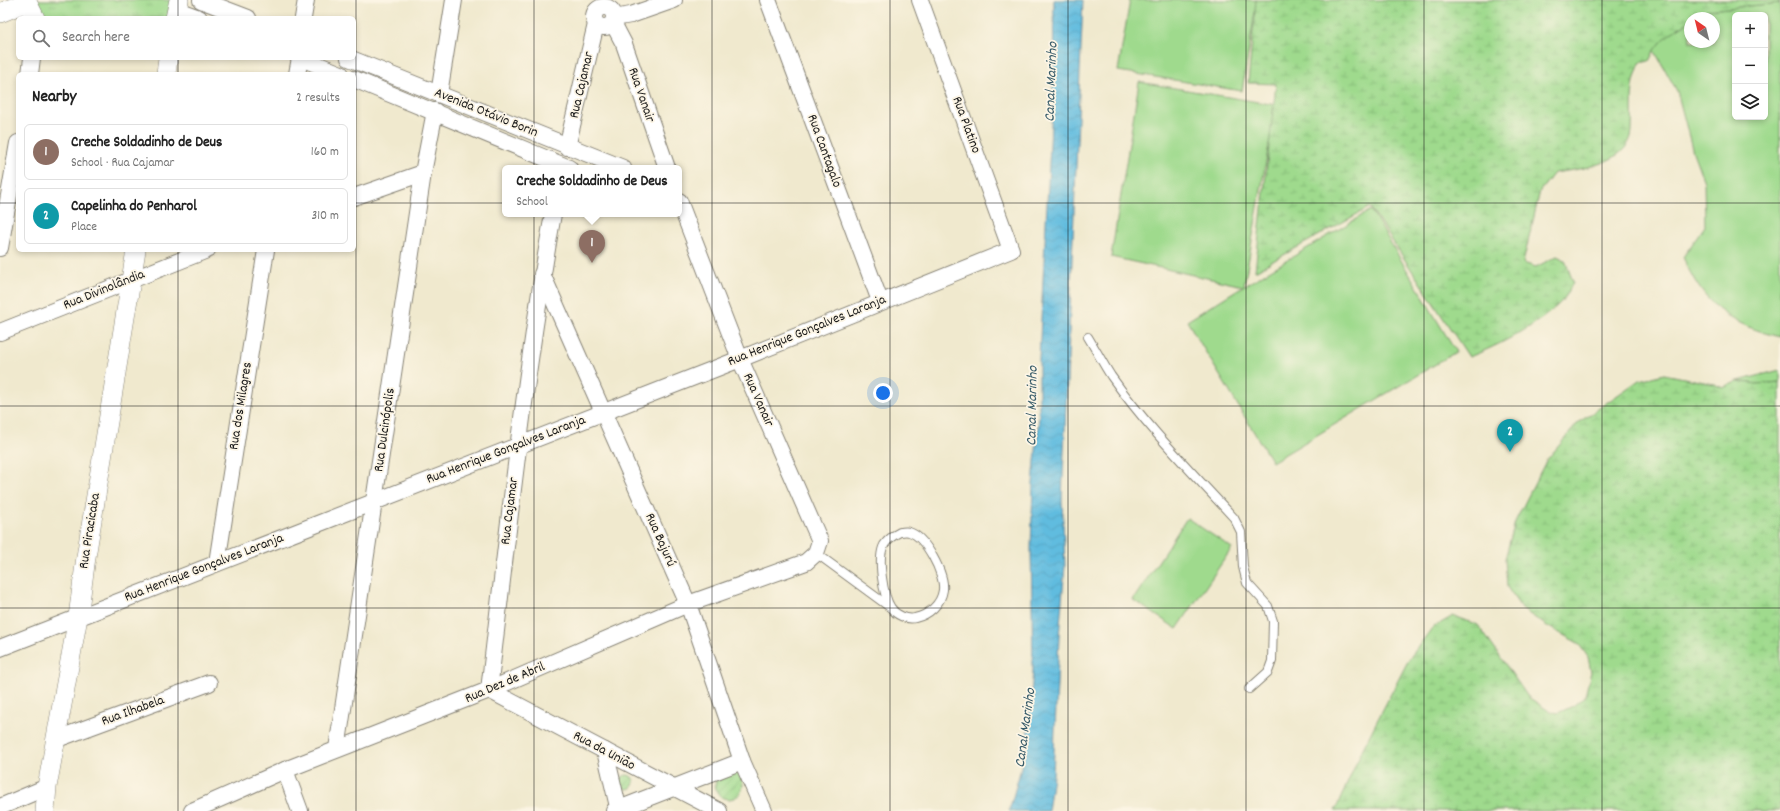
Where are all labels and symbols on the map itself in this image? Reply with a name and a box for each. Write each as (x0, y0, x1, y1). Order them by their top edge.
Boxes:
north arrow (1684, 12, 1720, 48)
water label: Canal Marinho (1040, 40, 1064, 122)
street label: Rua Cajamar (565, 49, 600, 120)
street label: Rua Vanair (622, 65, 660, 126)
street label: Avenida Otávio Borin (431, 83, 541, 143)
street label: Rua Platino (946, 94, 986, 156)
street label: Rua Cantagalo (802, 112, 846, 190)
pin: 1 (579, 230, 605, 263)
street label: Rua Divinolândia (60, 264, 148, 315)
street label: Rua Henrique Gonçalves Laranja (725, 290, 889, 372)
street label: Rua dos Milagres (224, 361, 258, 451)
water label: Canal Marinho (1021, 364, 1045, 446)
street label: Rua Vanair (737, 370, 779, 431)
your location (873, 383, 893, 403)
street label: Rua Dulcinópolis (369, 387, 401, 473)
street label: Rua Henrique Gonçalves Laranja (424, 410, 589, 490)
pin: 2 (1497, 419, 1523, 452)
street label: Rua Cajamar (496, 475, 524, 546)
street label: Rua Piracicaba (74, 491, 106, 570)
street label: Rua Bajurú (639, 510, 681, 570)
street label: Rua Henrique Gonçalves Laranja (122, 528, 287, 608)
street label: Rua Dez de Abril (462, 657, 549, 709)
water label: Canal Marinho (1010, 686, 1043, 769)
street label: Rua Ilhabela (99, 690, 168, 732)
street label: Rua da União (569, 726, 639, 776)

